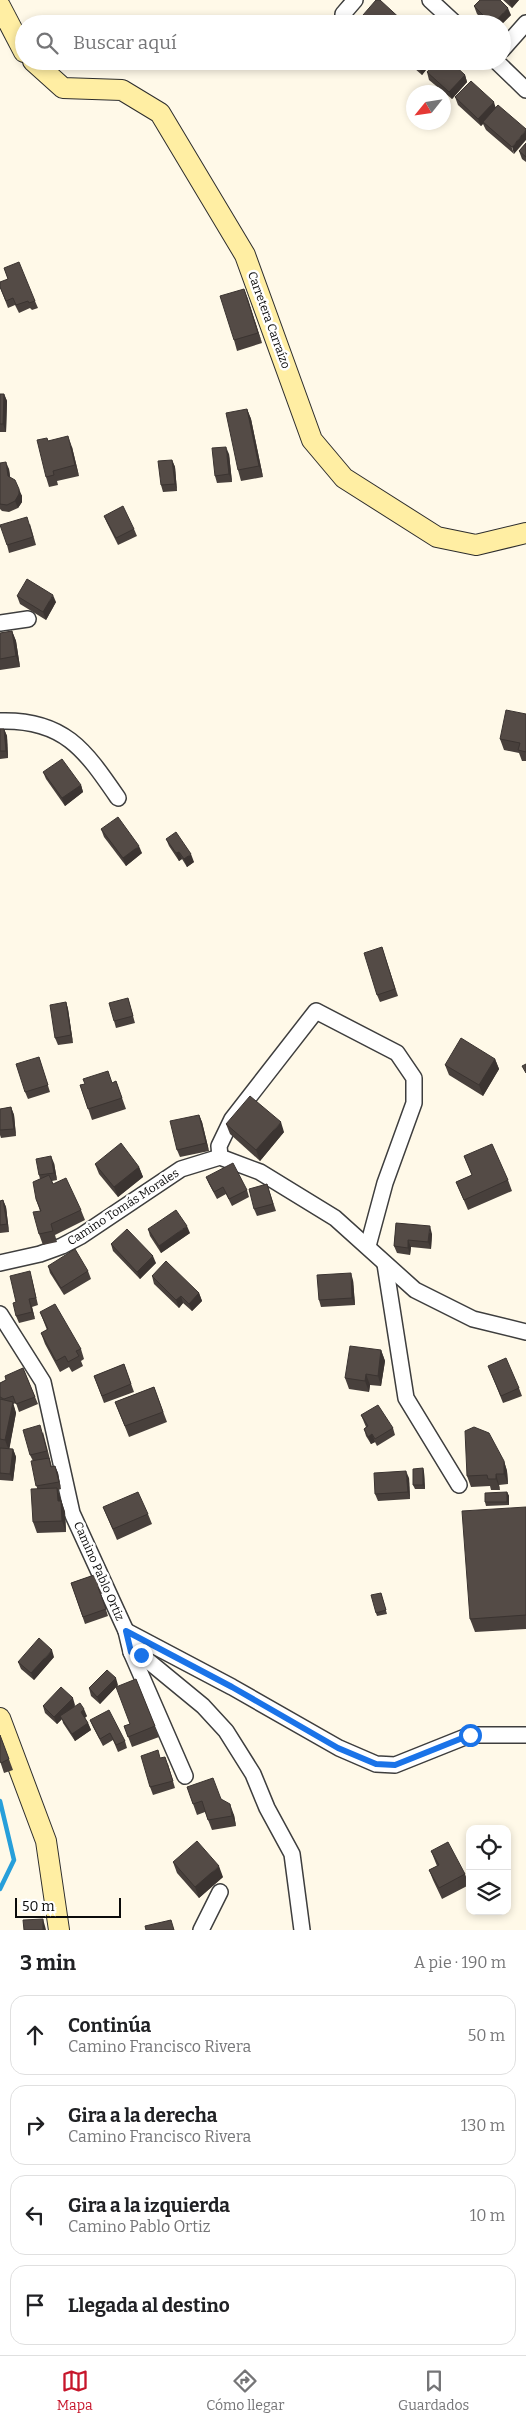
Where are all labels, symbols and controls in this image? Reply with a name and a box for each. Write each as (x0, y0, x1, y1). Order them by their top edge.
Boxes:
search box (15, 15, 511, 70)
icon: search (33, 29, 61, 57)
text: Buscar aquí (73, 31, 177, 54)
north arrow (406, 85, 451, 130)
street label: Carretera Carraízo (245, 270, 293, 371)
street label: Camino Tomás Morales (65, 1166, 182, 1248)
street label: Camino Pablo Ortiz (71, 1519, 127, 1623)
route end (130, 1644, 153, 1667)
route start (459, 1724, 482, 1747)
map controls (466, 1825, 511, 1915)
button: locate (466, 1825, 511, 1870)
button: layers (466, 1870, 511, 1915)
scale bar (15, 1895, 121, 1918)
text: 50 m (22, 1898, 55, 1915)
text: 3 min (20, 1950, 76, 1976)
text: A pie · 190 m (414, 1953, 506, 1972)
text: Continúa (68, 2014, 151, 2037)
icon: ahead (21, 2021, 49, 2049)
text: 50 m (468, 2026, 505, 2045)
text: Camino Francisco Rivera (68, 2037, 251, 2056)
text: Gira a la derecha (68, 2104, 217, 2127)
icon: right (21, 2111, 49, 2139)
text: 130 m (461, 2116, 505, 2135)
text: Camino Francisco Rivera (68, 2127, 251, 2146)
text: Gira a la izquierda (68, 2194, 230, 2217)
icon: left (21, 2201, 49, 2229)
text: 10 m (470, 2206, 505, 2225)
text: Camino Pablo Ortiz (68, 2217, 210, 2236)
icon: arrive (21, 2291, 49, 2319)
text: Llegada al destino (68, 2294, 230, 2317)
tab: Mapa (57, 2367, 93, 2414)
tab: Cómo llegar (206, 2367, 284, 2414)
tab: Guardados (398, 2367, 469, 2414)

